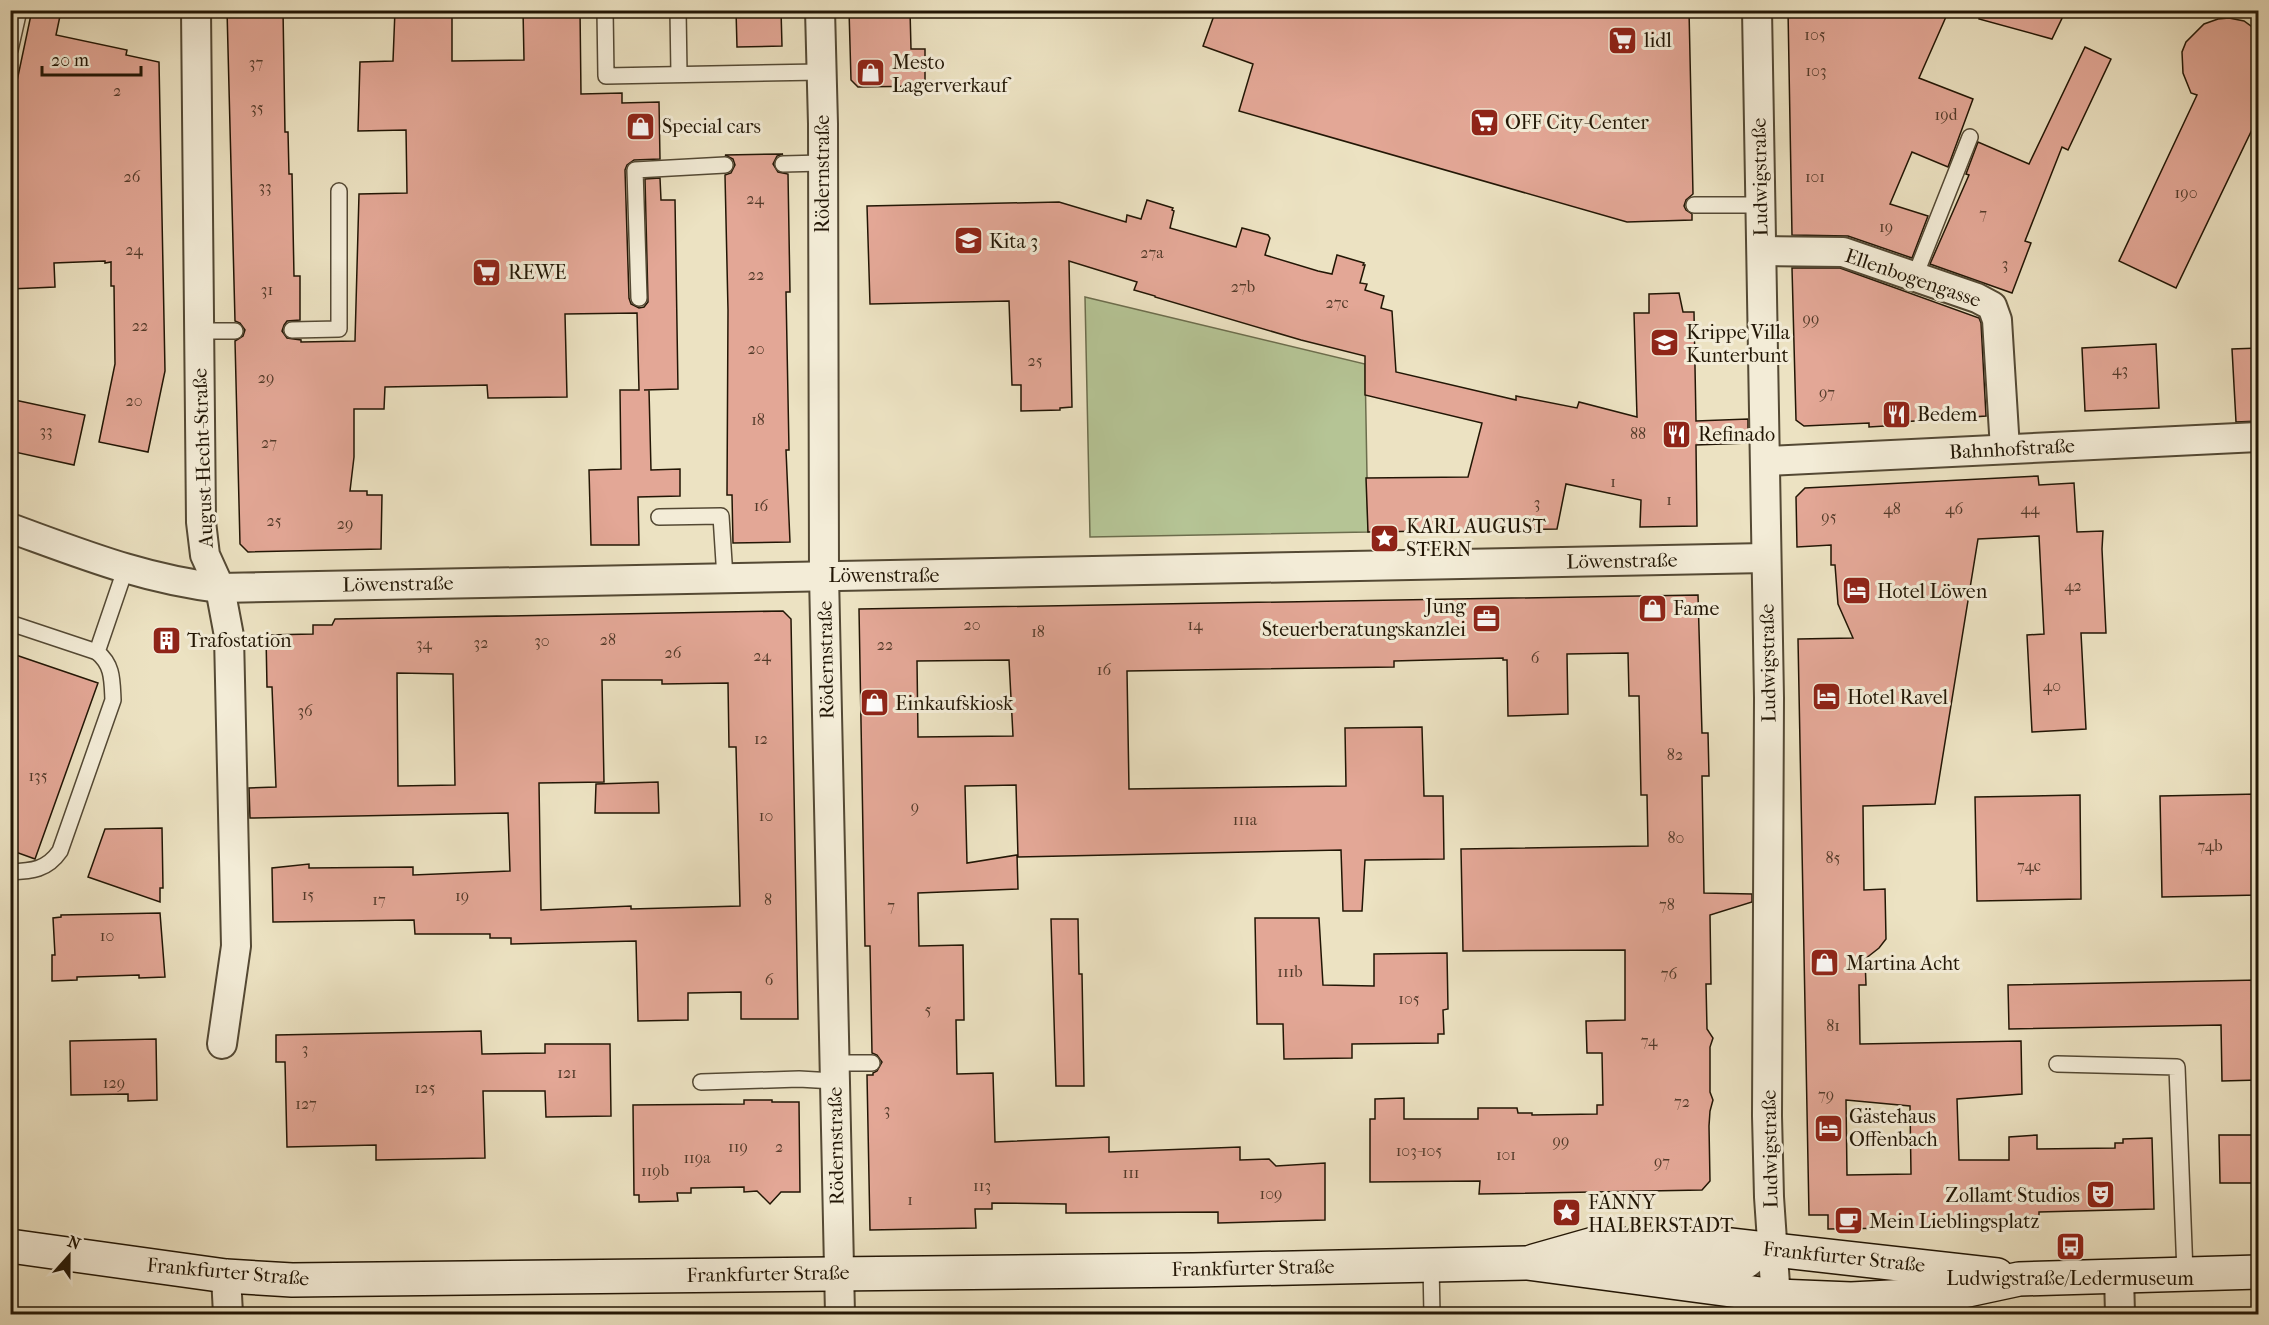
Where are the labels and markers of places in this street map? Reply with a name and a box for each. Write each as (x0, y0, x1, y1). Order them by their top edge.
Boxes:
supermarket icon: lidl (1607, 24, 1639, 56)
place label: lidl (1643, 29, 1672, 52)
place label: Mesto Lagerverkauf (892, 51, 1012, 97)
shop icon: Mesto Lagerverkauf (855, 57, 887, 89)
supermarket icon: OFF City-Center (1468, 106, 1500, 138)
shop icon: Special cars (625, 110, 657, 142)
place label: OFF City-Center (1505, 111, 1649, 134)
place label: Special cars (662, 115, 761, 138)
school or university icon: Kita 3 (952, 225, 984, 257)
place label: Kita 3 (989, 230, 1038, 253)
supermarket icon: REWE (471, 256, 503, 288)
place label: REWE (508, 261, 567, 284)
place label: Krippe Villa Kunterbunt (1686, 321, 1791, 367)
school or university icon: Krippe Villa Kunterbunt (1649, 327, 1681, 359)
restaurant icon: Bedem (1880, 398, 1912, 430)
place label: Bedem (1917, 403, 1978, 426)
restaurant icon: Refinado (1661, 418, 1693, 450)
place label: Refinado (1698, 423, 1775, 446)
place label: KARL AUGUST STERN (1406, 515, 1546, 561)
place icon: KARL AUGUST STERN (1369, 522, 1401, 554)
hotel icon: Hotel Löwen (1840, 575, 1872, 607)
place label: Hotel Löwen (1877, 580, 1988, 603)
shop icon: Fame (1636, 592, 1668, 624)
place label: Jung Steuerberatungskanzlei (1262, 595, 1466, 641)
place label: Fame (1673, 597, 1719, 620)
office icon: Jung Steuerberatungskanzlei (1471, 602, 1503, 634)
building icon: Trafostation (150, 624, 182, 656)
place label: Trafostation (187, 629, 292, 652)
hotel icon: Hotel Ravel (1810, 681, 1842, 713)
place label: Hotel Ravel (1847, 686, 1949, 709)
shop icon: Einkaufskiosk (858, 687, 890, 719)
place label: Einkaufskiosk (895, 692, 1014, 715)
shop icon: Martina Acht (1809, 947, 1841, 979)
place label: Martina Acht (1846, 952, 1960, 975)
place label: Gästehaus Offenbach (1849, 1105, 1938, 1151)
hotel icon: Gästehaus Offenbach (1812, 1112, 1844, 1144)
theatre icon: Zollamt Studios (2085, 1179, 2117, 1211)
place label: Zollamt Studios (1945, 1184, 2080, 1207)
place label: FANNY HALBERSTADT (1588, 1191, 1734, 1237)
place icon: FANNY HALBERSTADT (1551, 1197, 1583, 1229)
cafe icon: Mein Lieblingsplatz (1832, 1205, 1864, 1237)
place label: Mein Lieblingsplatz (1869, 1210, 2039, 1233)
bus stop icon: Ludwigstraße/Ledermuseum (2054, 1231, 2086, 1263)
place label: Ludwigstraße/Ledermuseum (1946, 1267, 2194, 1290)

